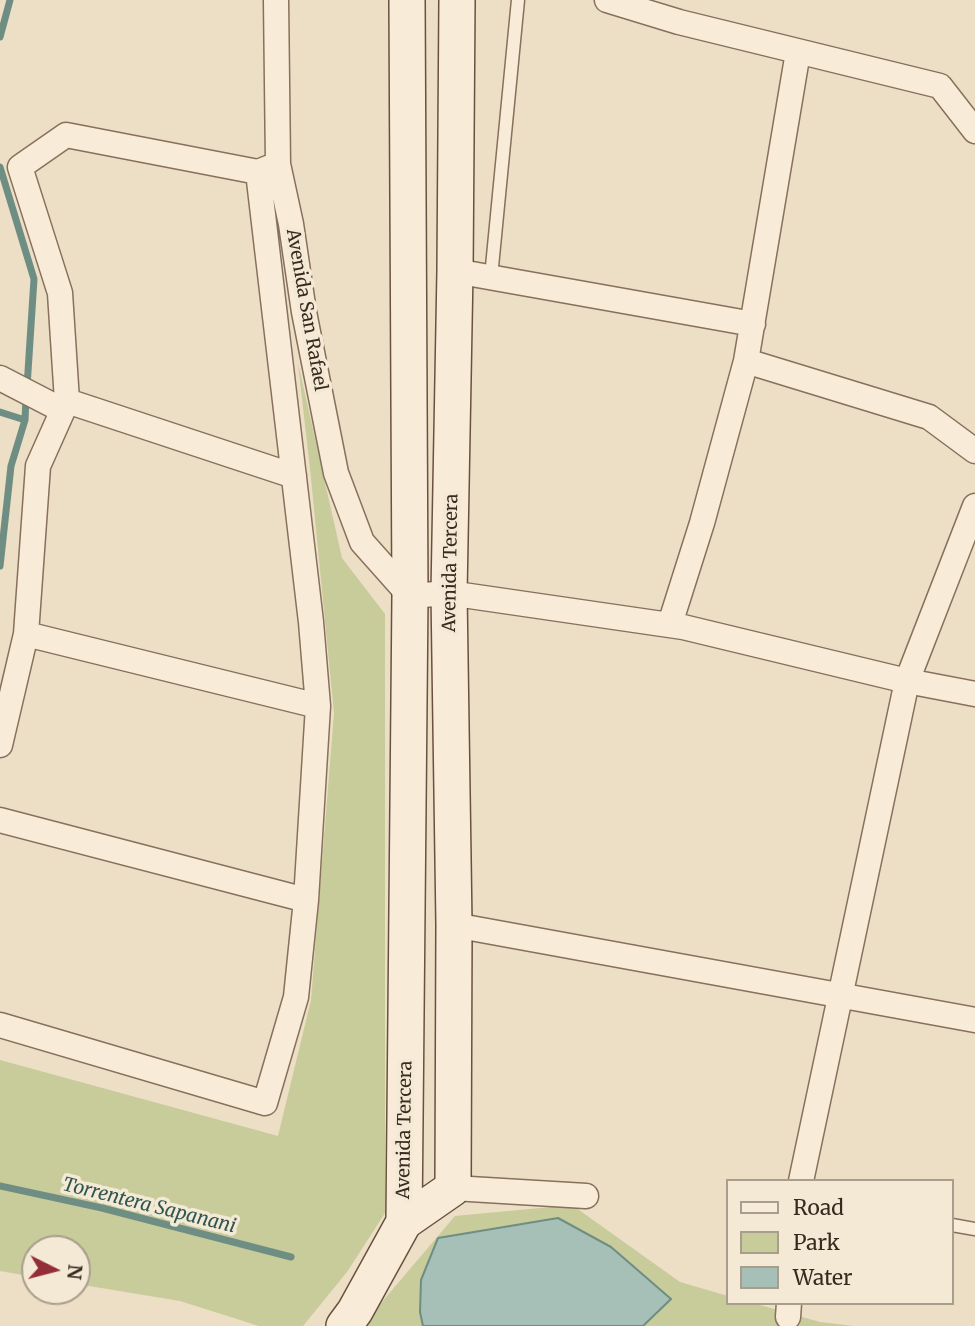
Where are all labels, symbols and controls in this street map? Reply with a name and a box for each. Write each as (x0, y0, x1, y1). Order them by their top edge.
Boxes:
street label: Avenida San Rafael (281, 227, 331, 393)
street label: Avenida Tercera (439, 494, 463, 632)
street label: Avenida Tercera (393, 1061, 417, 1199)
water label: Torrentera Sapanani (60, 1173, 238, 1239)
legend (726, 1179, 954, 1305)
text: Road (793, 1194, 844, 1221)
text: Park (793, 1229, 840, 1256)
north arrow (21, 1235, 91, 1305)
text: N (62, 1263, 88, 1281)
text: Water (793, 1264, 852, 1291)

